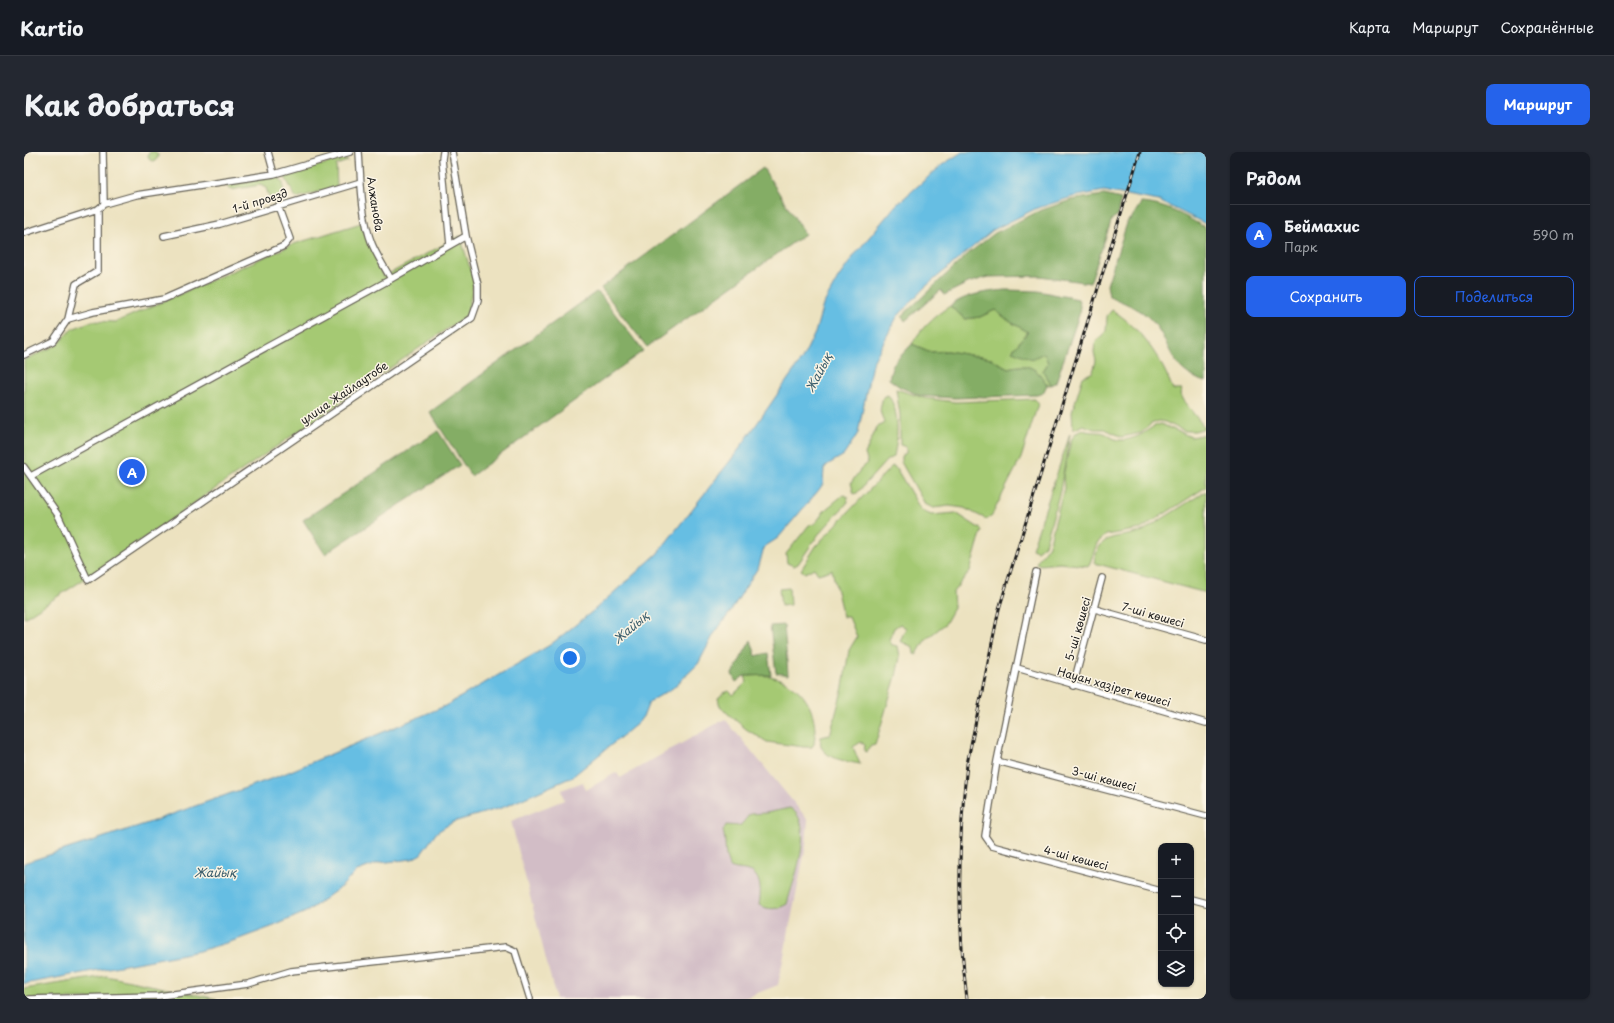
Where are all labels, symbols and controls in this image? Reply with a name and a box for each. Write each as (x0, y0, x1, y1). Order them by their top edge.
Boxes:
text: Kartio (20, 14, 83, 42)
text: Карта (1349, 17, 1390, 38)
text: Маршрут (1412, 17, 1478, 38)
text: Сохранённые (1500, 17, 1594, 38)
text: Как добраться (24, 83, 235, 126)
button: Маршрут (1486, 84, 1590, 125)
text: Рядом (1246, 165, 1301, 191)
street label: Алжанова (363, 175, 388, 233)
street label: 1-й проезд (230, 184, 290, 217)
text: Беймахис (1284, 214, 1360, 237)
text: A (1254, 225, 1264, 244)
text: 590 m (1532, 225, 1574, 244)
text: Парк (1284, 237, 1318, 256)
button: Сохранить (1246, 276, 1406, 317)
button: Поделиться (1414, 276, 1574, 317)
water label: Жайық (800, 348, 837, 395)
street label: улица Жайлаутобе (296, 357, 391, 428)
pin: A (119, 457, 145, 487)
street label: 5-шi көшесі (1060, 595, 1095, 663)
street label: 7-шi көшесі (1120, 597, 1187, 632)
water label: Жайық (609, 606, 654, 647)
your location (560, 648, 580, 668)
street label: Науан хазірет көшесі (1055, 662, 1173, 711)
street label: 3-шi көшесі (1070, 762, 1138, 795)
street label: 4-шi көшесі (1042, 841, 1110, 874)
map controls (1158, 843, 1194, 987)
button: + (1158, 843, 1194, 879)
water label: Жайық (194, 863, 238, 881)
button: − (1158, 879, 1194, 915)
button: locate (1158, 915, 1194, 951)
button: layers (1158, 951, 1194, 987)

